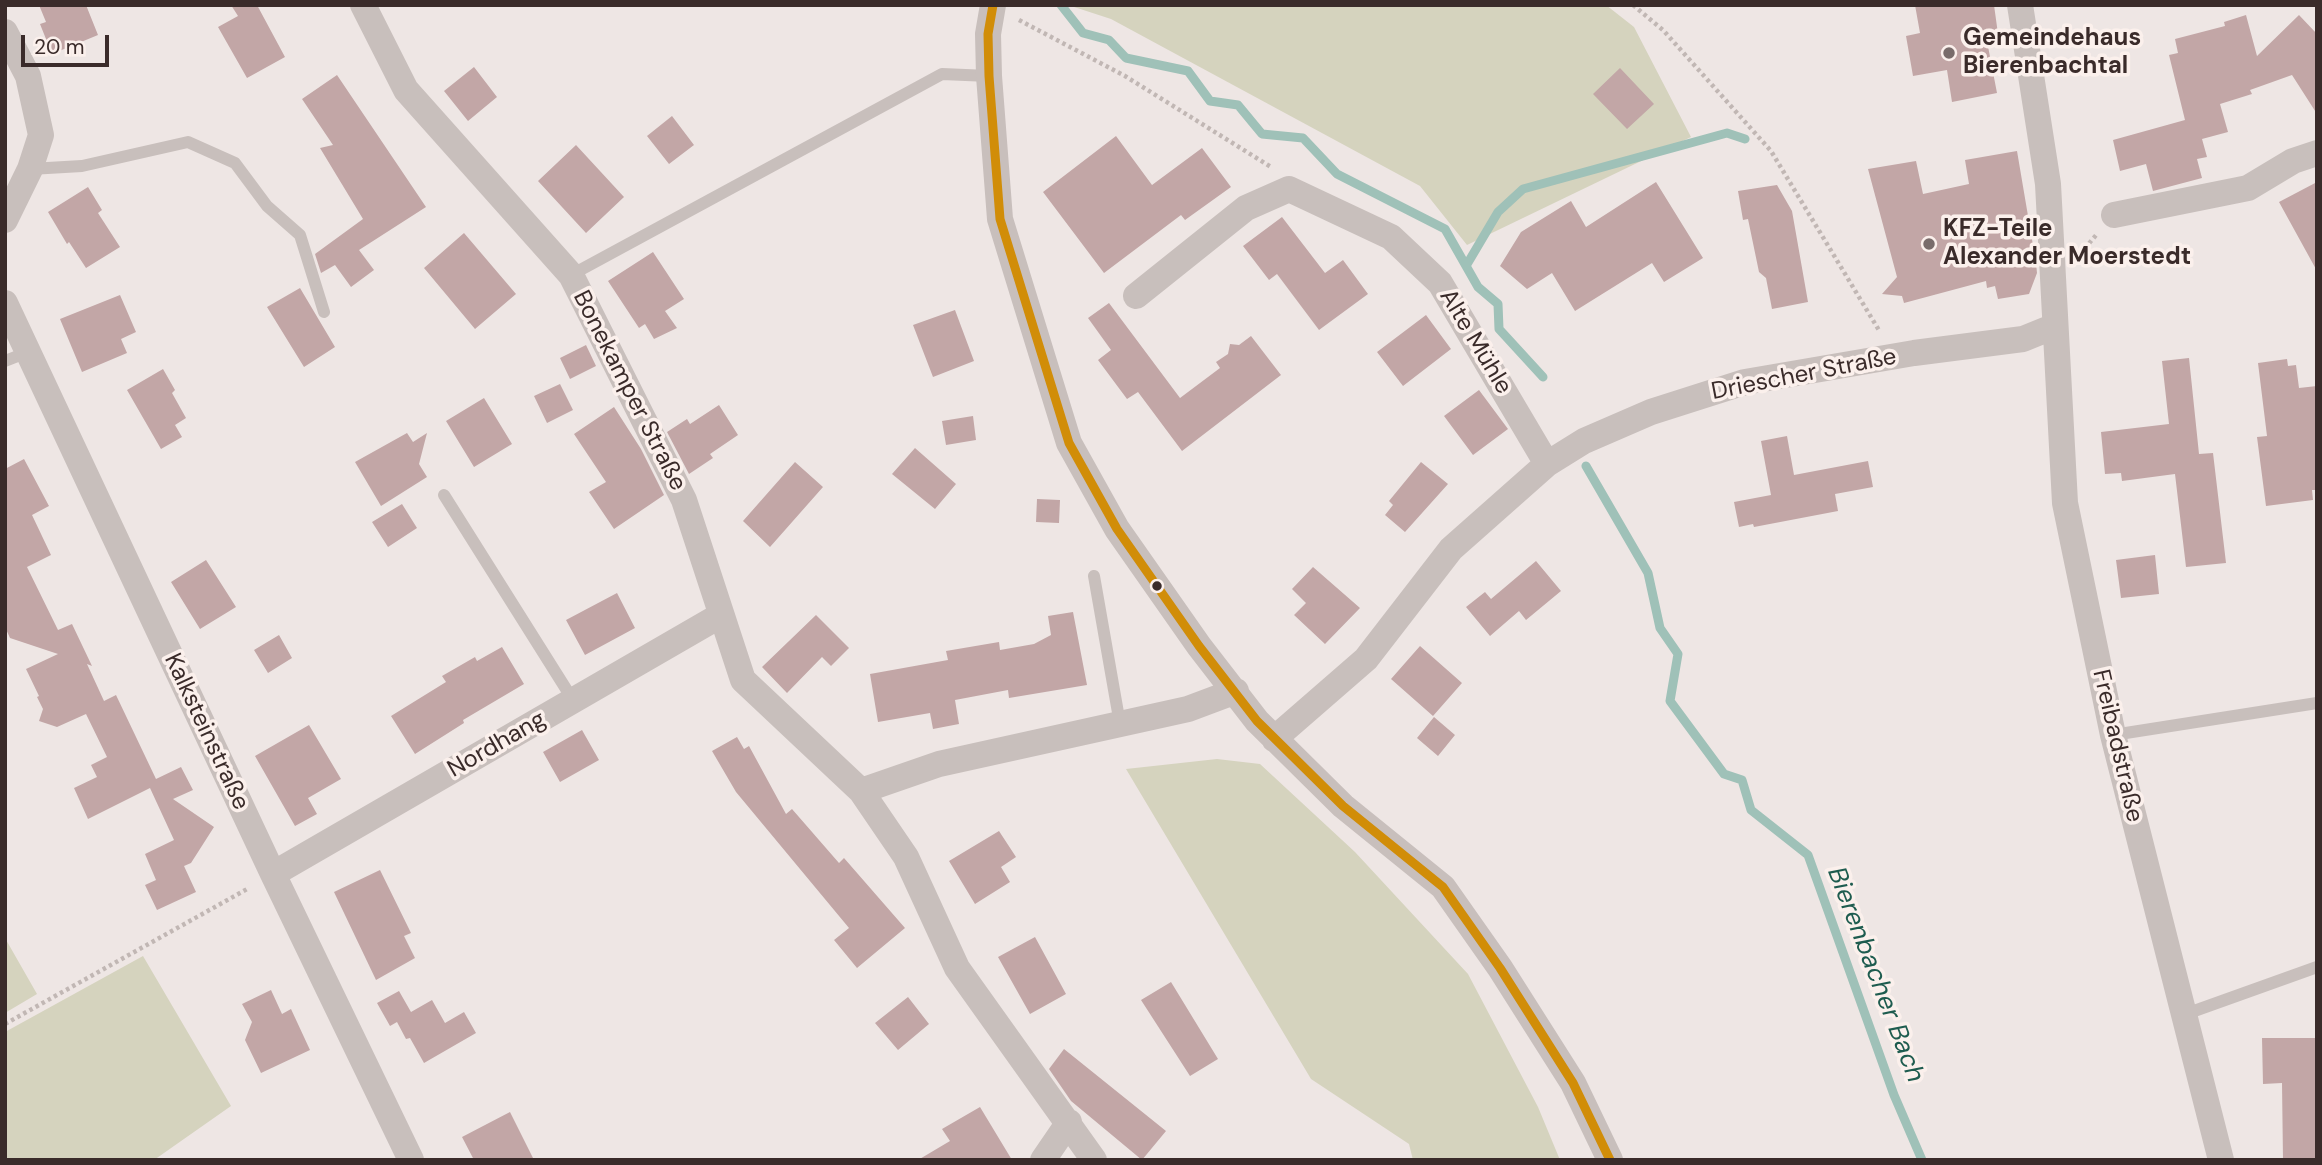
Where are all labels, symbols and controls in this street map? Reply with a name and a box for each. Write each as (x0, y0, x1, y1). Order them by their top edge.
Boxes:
scale bar (24, 21, 112, 65)
place label: Gemeindehaus Bierenbachtal (1963, 25, 2141, 81)
text: 20 m (34, 33, 85, 61)
marker: Gemeindehaus Bierenbachtal (1941, 45, 1957, 61)
place label: KFZ-Teile Alexander Moerstedt (1943, 216, 2191, 272)
marker: KFZ-Teile Alexander Moerstedt (1921, 236, 1937, 252)
street label: Alte Mühle (1433, 284, 1517, 400)
street label: Bonekamper Straße (566, 286, 692, 496)
street label: Driescher Straße (1709, 343, 1899, 407)
unlabelled marker (1150, 579, 1164, 593)
street label: Kalksteinstraße (157, 649, 255, 815)
street label: Freibadstraße (2085, 667, 2149, 825)
street label: Nordhang (443, 705, 551, 785)
water label: Bierenbacher Bach (1820, 863, 1930, 1087)

